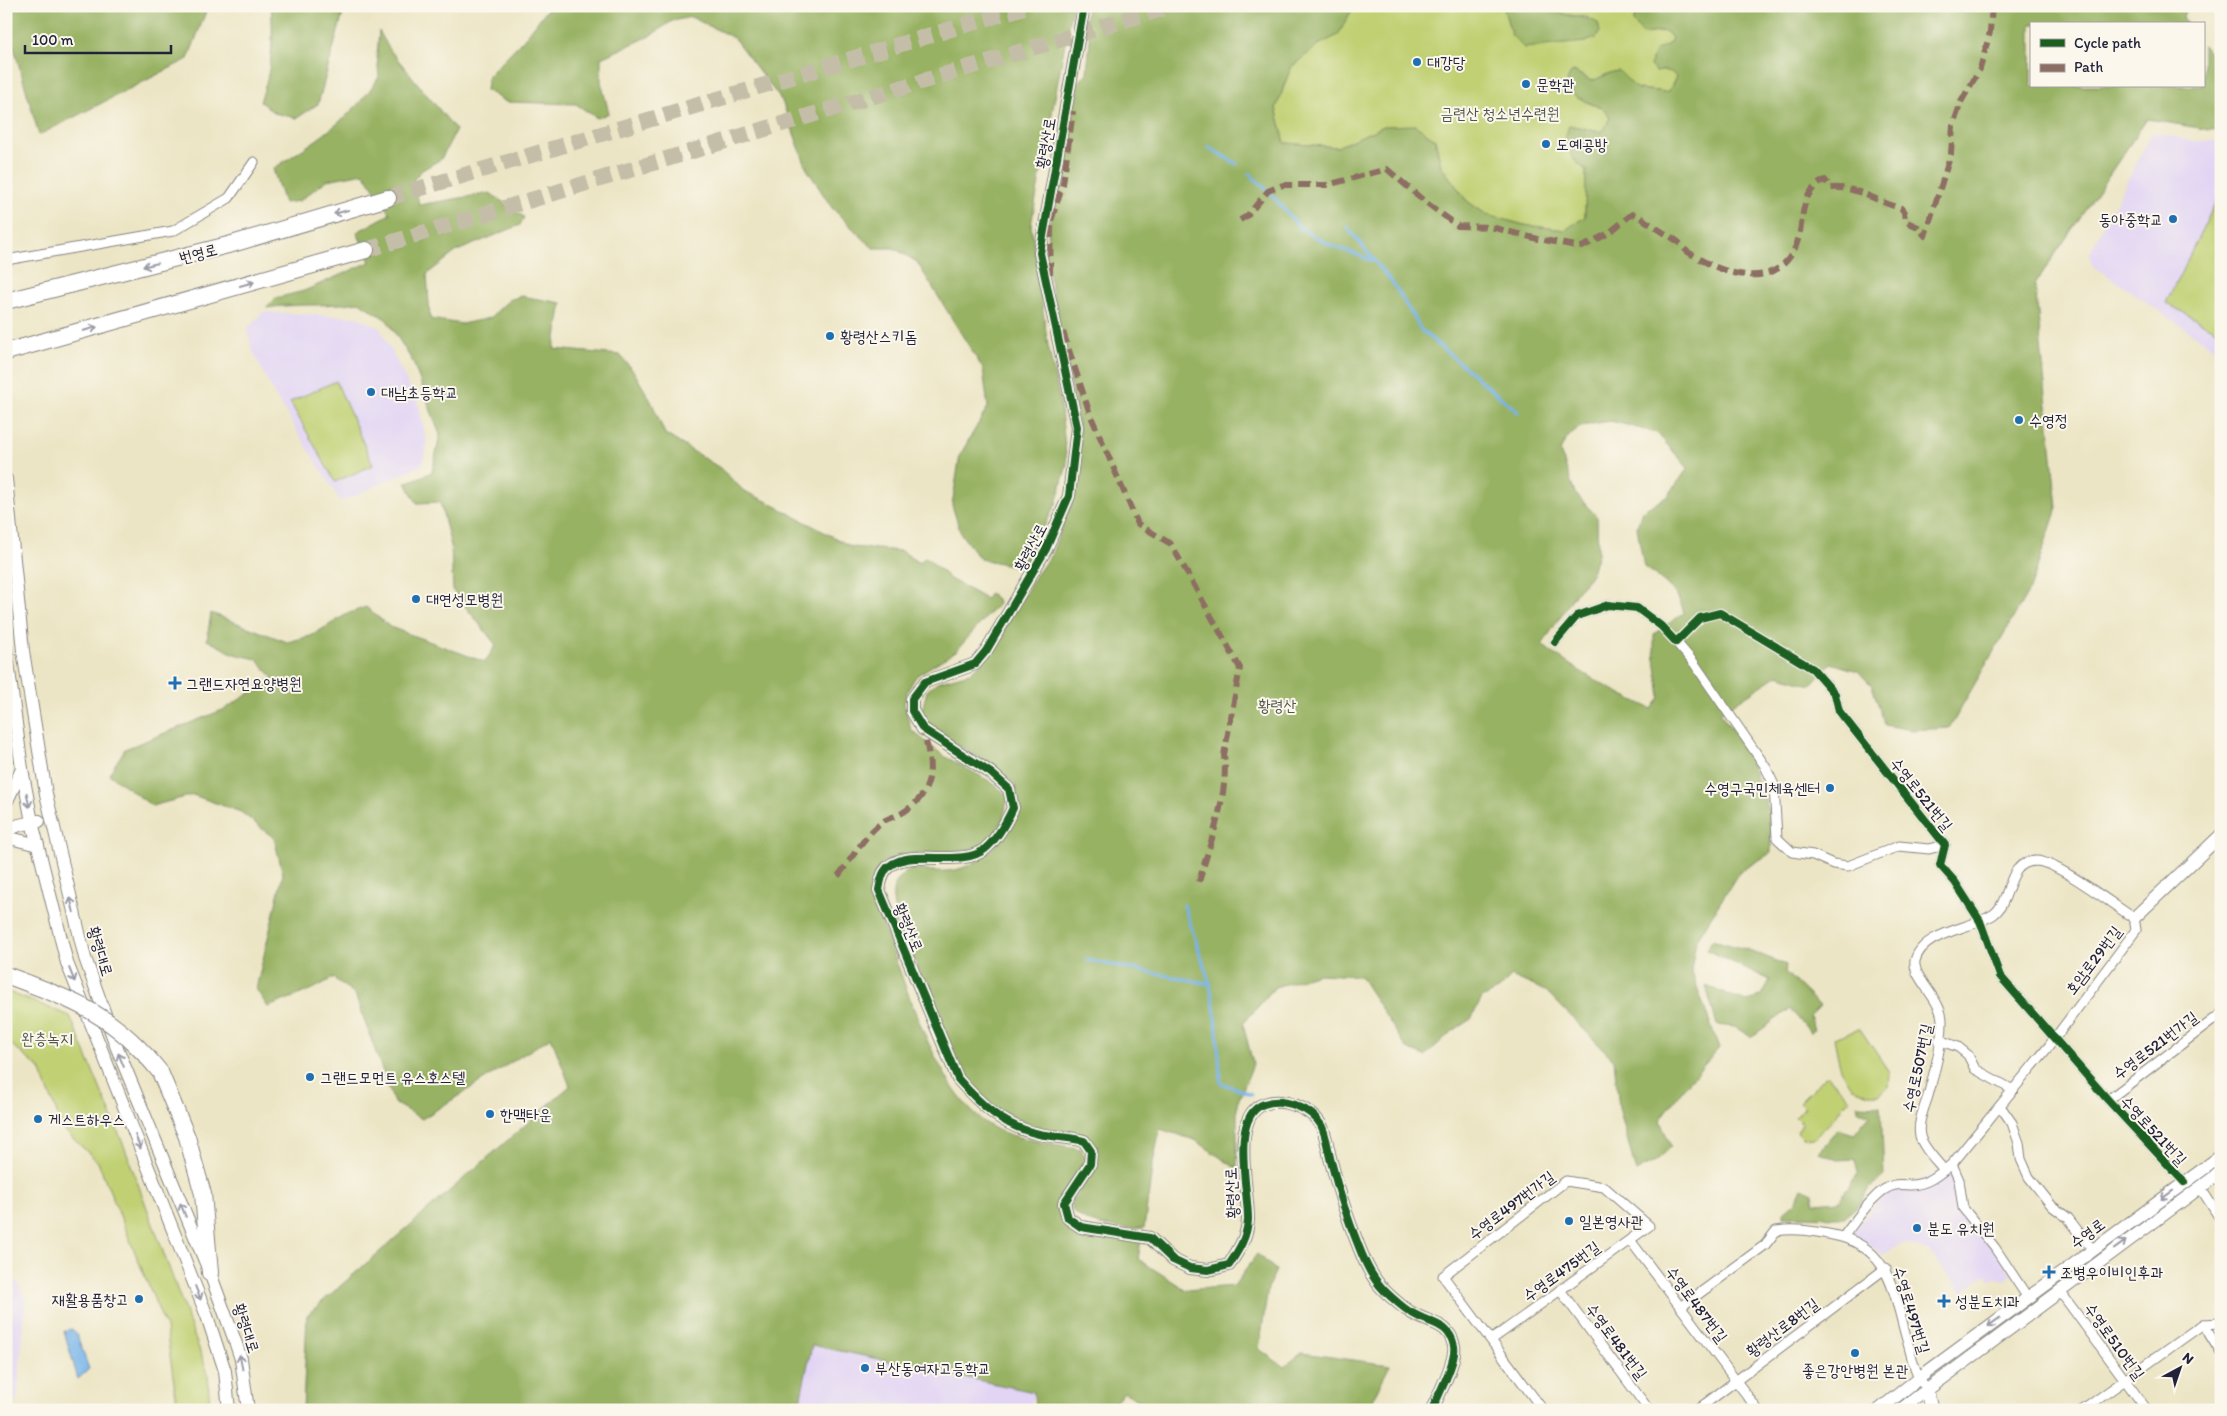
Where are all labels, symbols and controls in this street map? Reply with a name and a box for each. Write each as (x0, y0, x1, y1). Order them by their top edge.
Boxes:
scale bar (25, 22, 171, 54)
legend (2030, 22, 2204, 88)
text: 100 m (32, 31, 74, 49)
text: Cycle path (2074, 34, 2141, 52)
place label: 대강당 (1427, 53, 1466, 72)
marker: 대강당 (1411, 56, 1423, 68)
text: Path (2074, 58, 2103, 76)
place label: 문학관 (1536, 75, 1575, 94)
marker: 문학관 (1520, 78, 1532, 90)
park label: 금련산 청소년수련원 (1440, 104, 1560, 123)
street label: 황령산로 (1032, 116, 1059, 170)
place label: 도예공방 (1556, 135, 1608, 154)
marker: 도예공방 (1540, 138, 1552, 150)
one-way arrow (333, 208, 349, 218)
place label: 동아중학교 (2099, 210, 2163, 229)
marker: 동아중학교 (2167, 213, 2179, 225)
street label: 번영로 (177, 240, 219, 267)
one-way arrow (143, 261, 159, 270)
one-way arrow (238, 279, 254, 289)
one-way arrow (82, 324, 98, 334)
place label: 황령산스키돔 (840, 327, 917, 346)
marker: 황령산스키돔 (824, 330, 836, 342)
place label: 대남초등학교 (381, 383, 458, 402)
marker: 대남초등학교 (365, 386, 377, 398)
place label: 수영정 (2029, 411, 2068, 430)
marker: 수영정 (2013, 414, 2025, 426)
street label: 황령산로 (1010, 520, 1051, 574)
place label: 대연성모병원 (426, 590, 503, 609)
marker: 대연성모병원 (410, 593, 422, 605)
place label: 그랜드자연요양병원 (186, 674, 302, 693)
marker: 그랜드자연요양병원 (168, 676, 182, 690)
park label: 황령산 (1258, 696, 1296, 715)
street label: 수영로521번길 (1886, 754, 1957, 835)
place label: 수영구국민체육센터 (1704, 779, 1820, 798)
marker: 수영구국민체육센터 (1824, 782, 1836, 794)
one-way arrow (23, 792, 33, 808)
one-way arrow (66, 898, 76, 914)
street label: 황령산로 (890, 900, 927, 955)
street label: 호암로29번길 (2061, 922, 2125, 998)
street label: 황령대로 (84, 924, 117, 979)
one-way arrow (68, 967, 77, 982)
street label: 수영로521번가길 (2109, 1007, 2202, 1084)
street label: 수영로507번길 (1899, 1022, 1936, 1114)
park label: 완층녹지 (21, 1029, 73, 1048)
one-way arrow (116, 1052, 125, 1067)
place label: 그랜드모먼트 유스호스텔 (320, 1068, 465, 1087)
marker: 그랜드모먼트 유스호스텔 (304, 1071, 316, 1083)
street label: 수영로521번길 (2116, 1091, 2191, 1169)
place label: 한맥타운 (500, 1105, 552, 1124)
marker: 한맥타운 (484, 1108, 496, 1120)
place label: 게스트하우스 (48, 1110, 125, 1129)
marker: 게스트하우스 (32, 1113, 44, 1125)
one-way arrow (134, 1134, 144, 1149)
street label: 황령산로 (1221, 1167, 1242, 1219)
street label: 수영로497번가길 (1464, 1167, 1558, 1244)
one-way arrow (2160, 1190, 2174, 1200)
one-way arrow (178, 1203, 188, 1218)
place label: 일본영사관 (1579, 1212, 1644, 1231)
street label: 수영로 (2066, 1214, 2109, 1252)
marker: 일본영사관 (1563, 1215, 1575, 1227)
place label: 분도 유치원 (1927, 1219, 1995, 1238)
marker: 분도 유치원 (1911, 1222, 1923, 1234)
street label: 수영로475번길 (1519, 1237, 1604, 1306)
one-way arrow (2113, 1240, 2127, 1250)
street label: 수영로487번길 (1662, 1262, 1732, 1346)
place label: 조병우이비인후과 (2060, 1263, 2163, 1282)
street label: 수영로497번길 (1889, 1264, 1934, 1356)
marker: 조병우이비인후과 (2042, 1265, 2056, 1279)
one-way arrow (194, 1285, 203, 1300)
place label: 재활용품창고 (52, 1290, 129, 1309)
place label: 성분도치과 (1955, 1292, 2020, 1311)
marker: 재활용품창고 (133, 1293, 145, 1305)
street label: 황령산로8번길 (1742, 1294, 1822, 1361)
marker: 성분도치과 (1937, 1294, 1951, 1308)
street label: 수영로510번길 (2080, 1299, 2149, 1383)
street label: 수영로481번길 (1582, 1300, 1651, 1383)
street label: 황령대로 (230, 1301, 264, 1356)
one-way arrow (1988, 1317, 2001, 1328)
north arrow (2154, 1344, 2204, 1394)
marker: 좋은강안병원 본관 (1849, 1347, 1861, 1359)
text: N (2179, 1349, 2197, 1368)
one-way arrow (236, 1354, 245, 1370)
place label: 부산동여자고등학교 (875, 1359, 991, 1378)
place label: 좋은강안병원 본관 (1802, 1361, 1908, 1380)
marker: 부산동여자고등학교 (859, 1362, 871, 1374)

